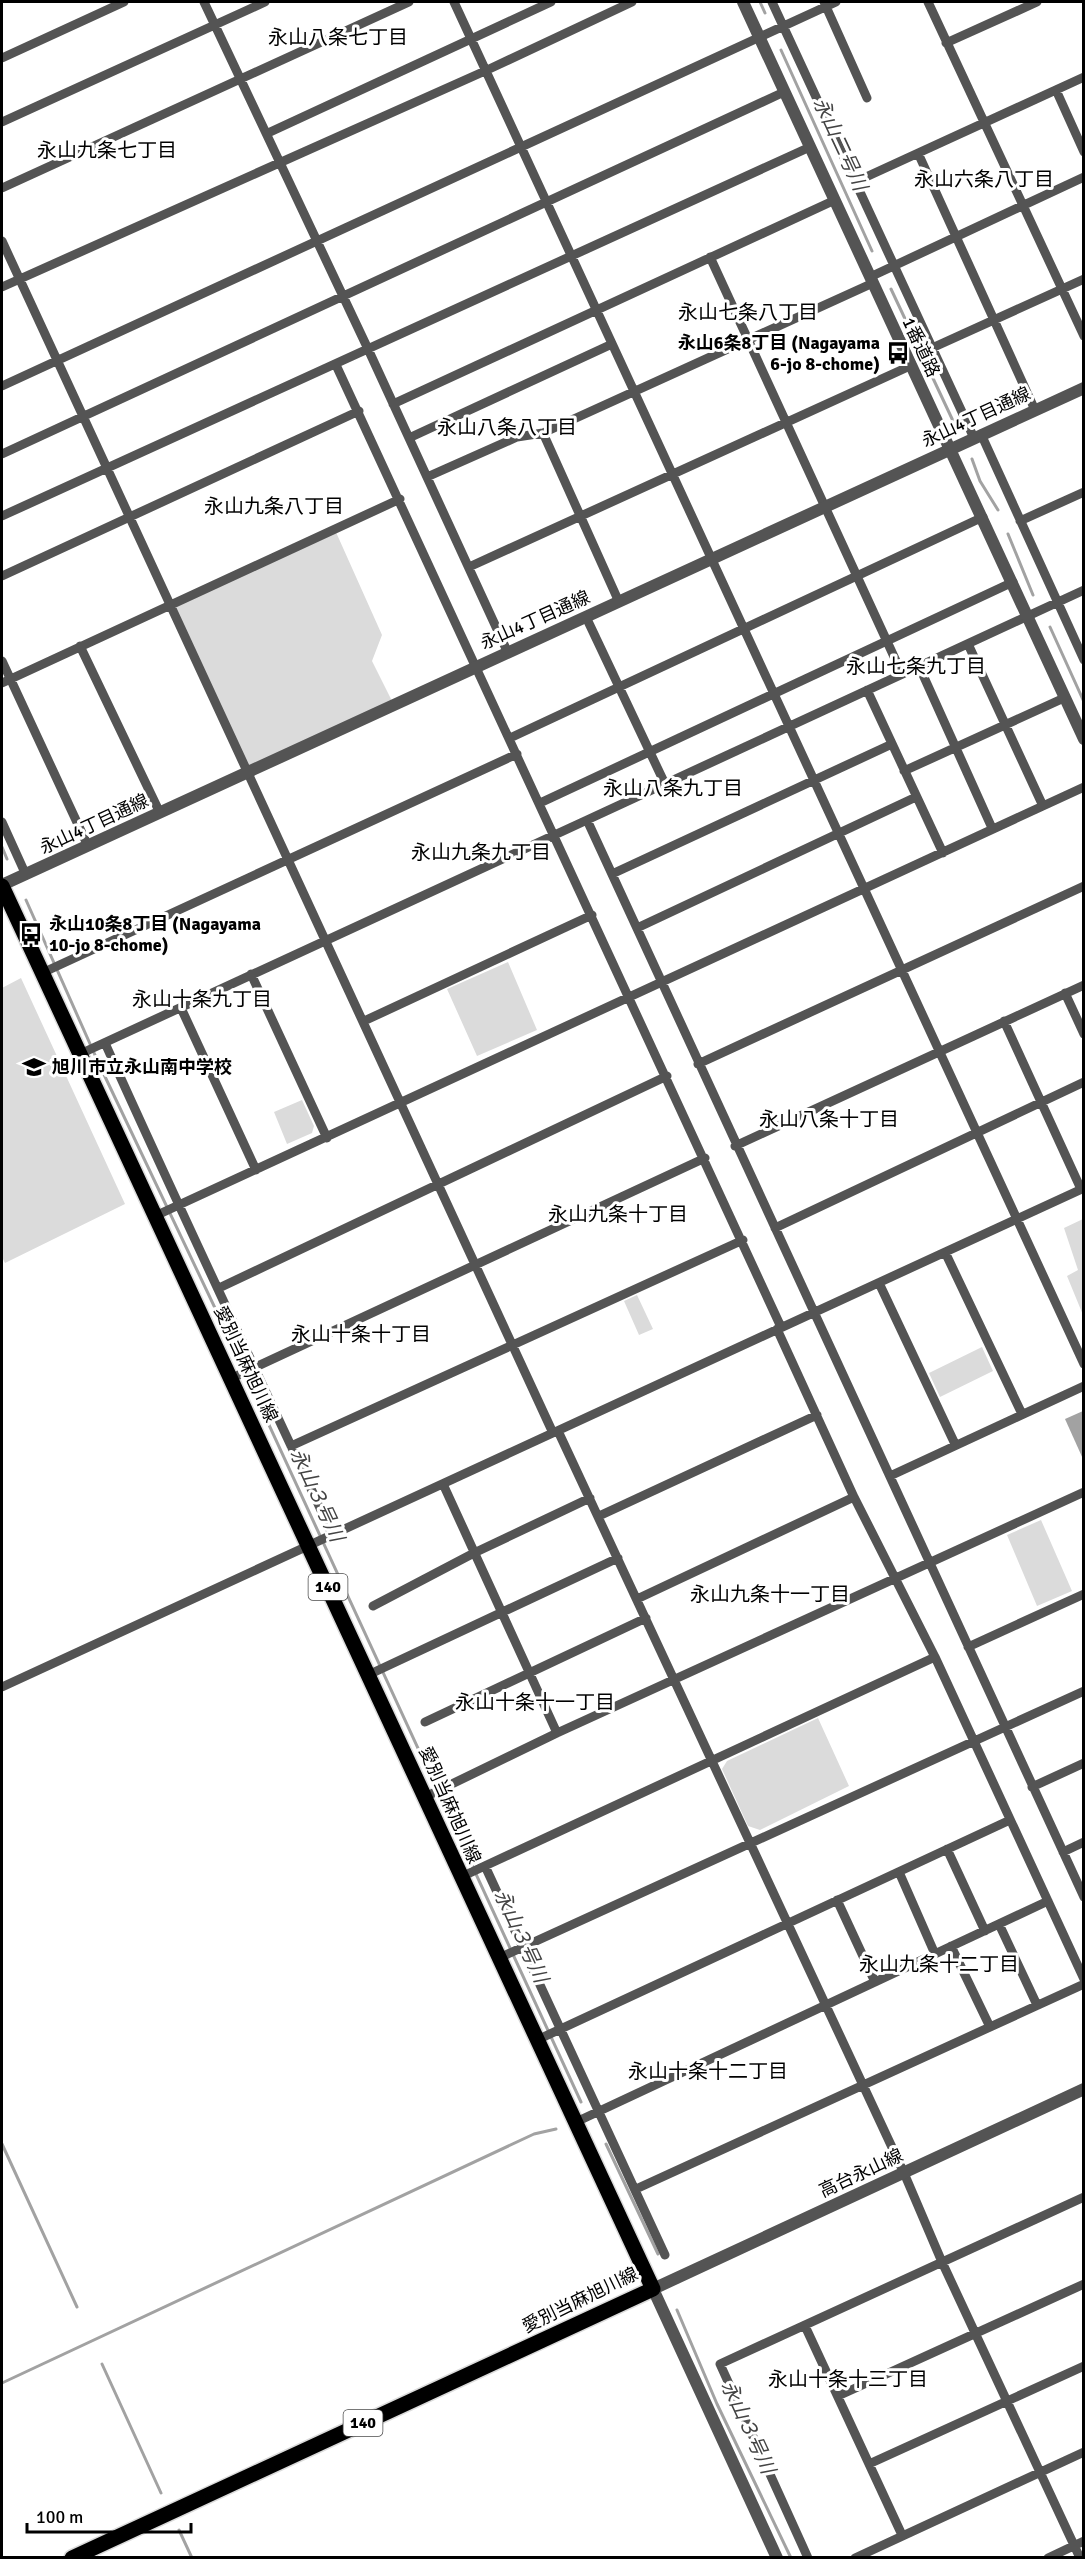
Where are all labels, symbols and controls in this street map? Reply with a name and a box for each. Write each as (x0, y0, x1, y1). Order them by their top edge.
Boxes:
district label: 永山八条七丁目 (268, 25, 408, 50)
water label: 永山二号川 (808, 93, 873, 196)
district label: 永山九条七丁目 (37, 138, 177, 163)
district label: 永山六条八丁目 (914, 167, 1054, 192)
district label: 永山七条八丁目 (678, 300, 818, 325)
street label: 1番道路 (898, 313, 944, 381)
place label: 永山6条8丁目 (Nagayama 6-jo 8-chome) (678, 332, 880, 375)
bus stop icon: 永山6条8丁目 (Nagayama 6-jo 8-chome) (885, 340, 911, 366)
street label: 永山4丁目通線 (918, 382, 1034, 452)
district label: 永山八条八丁目 (437, 415, 577, 440)
district label: 永山九条八丁目 (204, 494, 344, 519)
street label: 永山4丁目通線 (477, 586, 593, 654)
district label: 永山七条九丁目 (846, 654, 986, 679)
district label: 永山八条九丁目 (603, 776, 743, 801)
street label: 永山4丁目通線 (36, 789, 152, 859)
district label: 永山九条九丁目 (411, 840, 551, 865)
place label: 永山10条8丁目 (Nagayama 10-jo 8-chome) (49, 913, 261, 956)
bus stop icon: 永山10条8丁目 (Nagayama 10-jo 8-chome) (18, 921, 44, 947)
district label: 永山十条九丁目 (132, 987, 272, 1012)
school or university icon: 旭川市立永山南中学校 (21, 1054, 47, 1080)
place label: 旭川市立永山南中学校 (52, 1056, 232, 1078)
district label: 永山八条十丁目 (759, 1107, 899, 1132)
district label: 永山九条十丁目 (548, 1202, 688, 1227)
street label: 愛別当麻旭川線 (209, 1302, 283, 1426)
district label: 永山十条十丁目 (291, 1322, 431, 1347)
water label: 永山３号川 (285, 1444, 350, 1547)
road number: 140 (308, 1574, 348, 1600)
district label: 永山九条十一丁目 (690, 1582, 850, 1607)
district label: 永山十条十一丁目 (455, 1690, 615, 1715)
street label: 愛別当麻旭川線 (414, 1743, 486, 1867)
water label: 永山３号川 (489, 1885, 554, 1988)
district label: 永山九条十二丁目 (859, 1952, 1019, 1977)
district label: 永山十条十二丁目 (628, 2059, 788, 2084)
street label: 高台永山線 (816, 2144, 906, 2202)
street label: 愛別当麻旭川線 (519, 2262, 641, 2338)
district label: 永山十条十三丁目 (768, 2367, 928, 2392)
water label: 永山３号川 (716, 2376, 781, 2479)
road number: 140 (344, 2410, 382, 2436)
scale bar (27, 2496, 190, 2534)
text: 100 m (36, 2506, 83, 2528)

